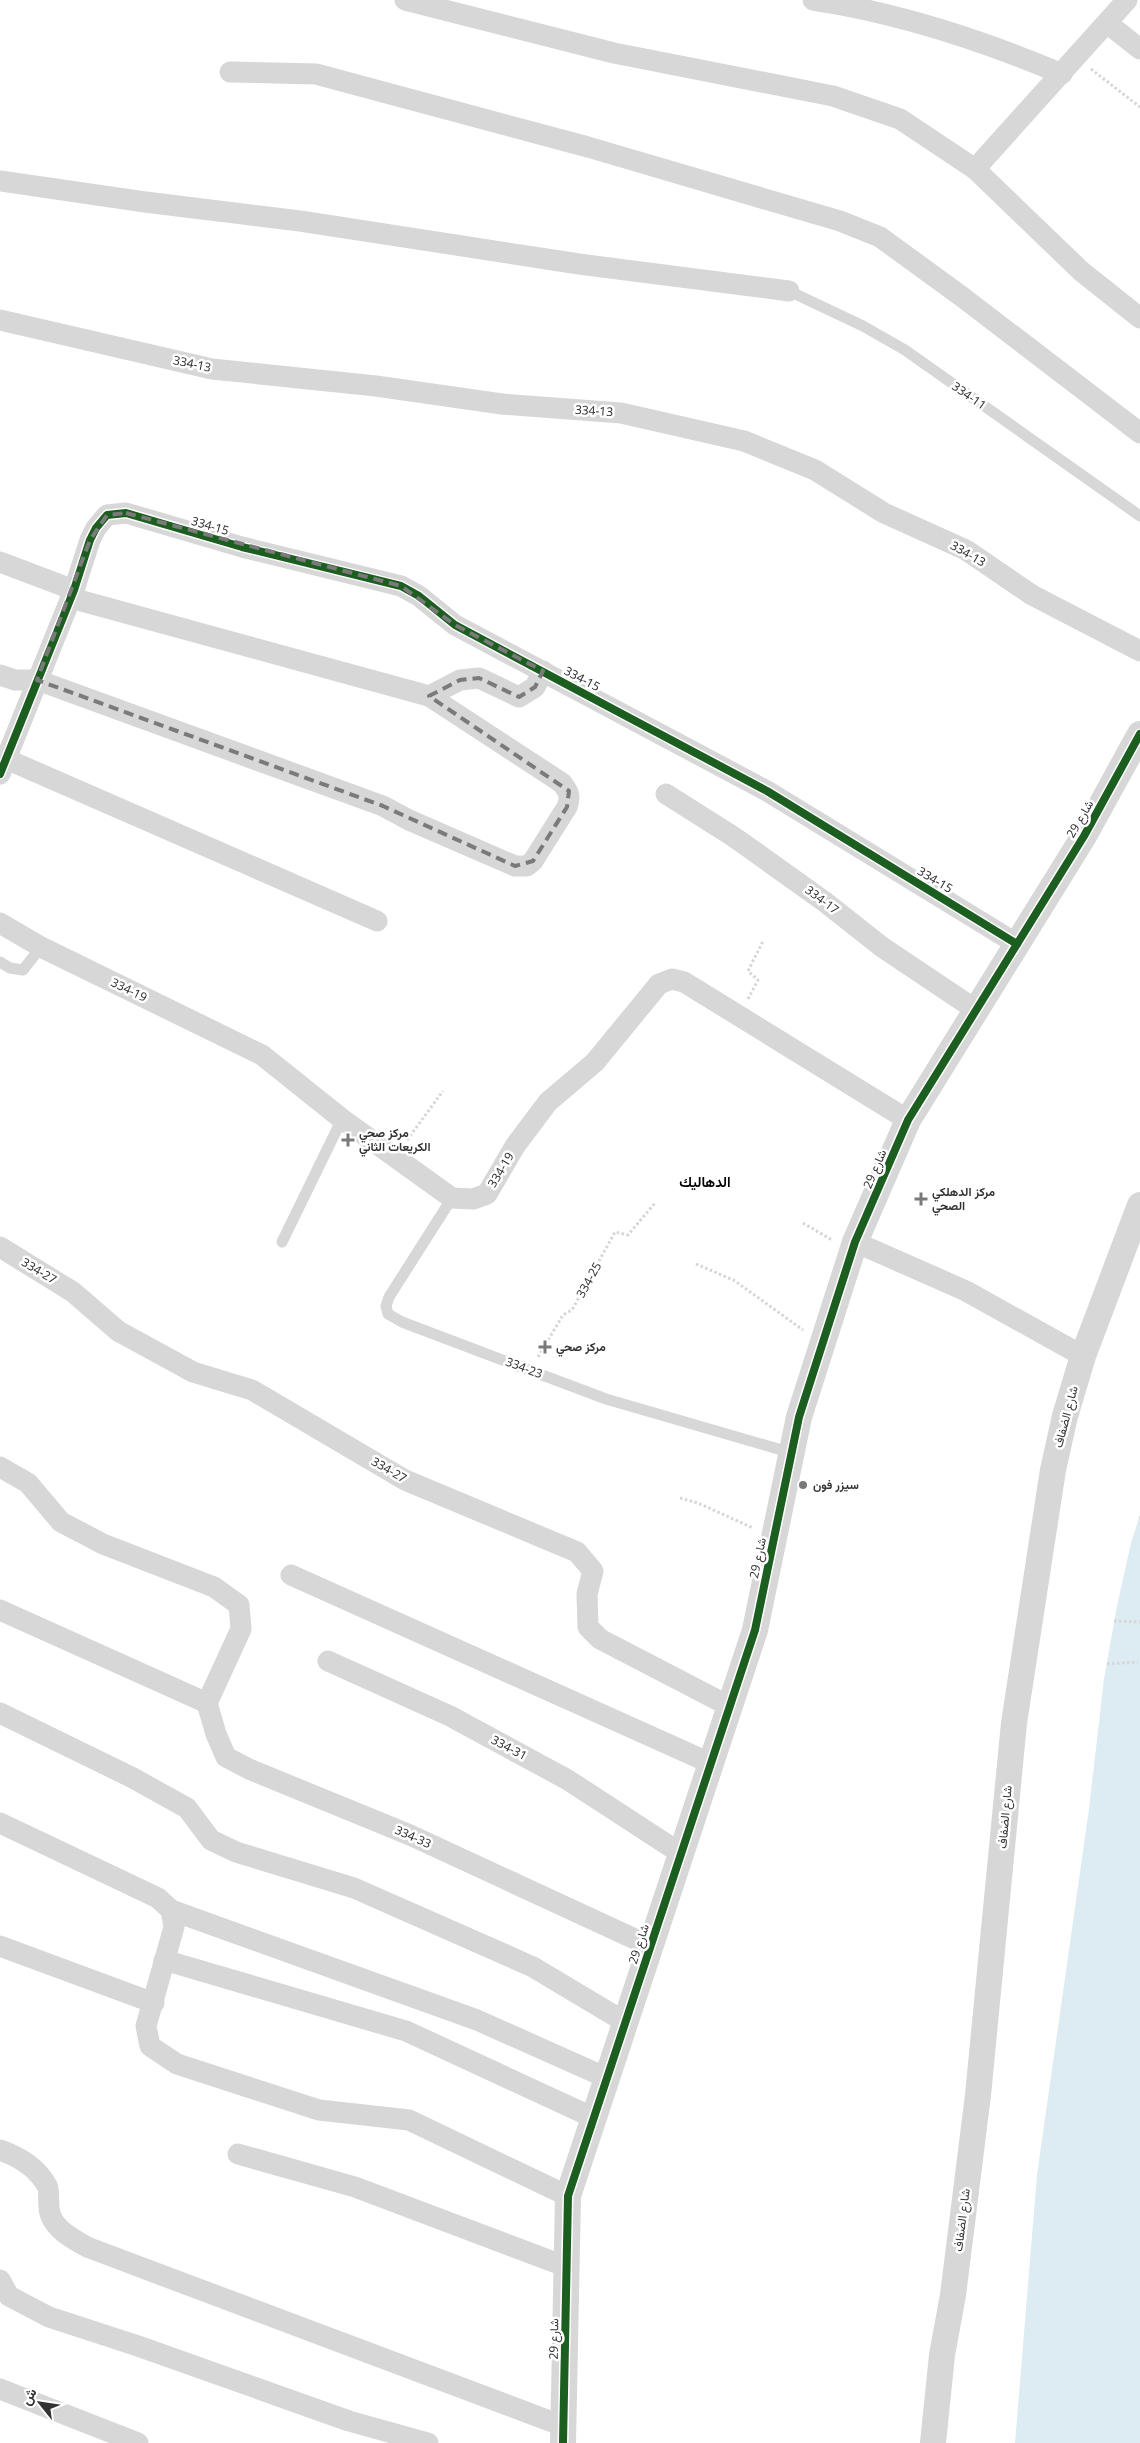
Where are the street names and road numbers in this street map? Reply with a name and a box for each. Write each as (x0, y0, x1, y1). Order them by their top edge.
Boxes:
street label: 334-13 (172, 351, 213, 376)
street label: 334-11 (949, 378, 990, 414)
street label: 334-13 (574, 401, 614, 420)
street label: 334-15 (189, 512, 231, 539)
street label: 334-13 (947, 537, 989, 571)
street label: 334-15 (561, 662, 603, 695)
street label: شارع 29 (1062, 797, 1098, 841)
street label: 334-15 (915, 862, 956, 897)
street label: 334-17 (802, 881, 843, 918)
street label: 334-19 (108, 974, 150, 1006)
street label: شارع 29 (859, 1147, 891, 1191)
street label: 334-19 (483, 1149, 518, 1190)
street label: 334-27 (19, 1253, 60, 1288)
street label: 334-25 (572, 1259, 605, 1301)
street label: 334-23 (503, 1353, 545, 1382)
street label: شارع الضفاف (1049, 1384, 1083, 1450)
street label: 334-27 (368, 1453, 410, 1487)
street label: شارع 29 (745, 1536, 771, 1580)
street label: 334-31 (488, 1731, 530, 1764)
street label: شارع الضفاف (993, 1785, 1017, 1849)
street label: 334-33 (392, 1821, 434, 1852)
street label: شارع 29 (624, 1922, 654, 1966)
street label: شارع الضفاف (949, 2187, 975, 2253)
street label: شارع 29 (545, 2318, 563, 2360)

